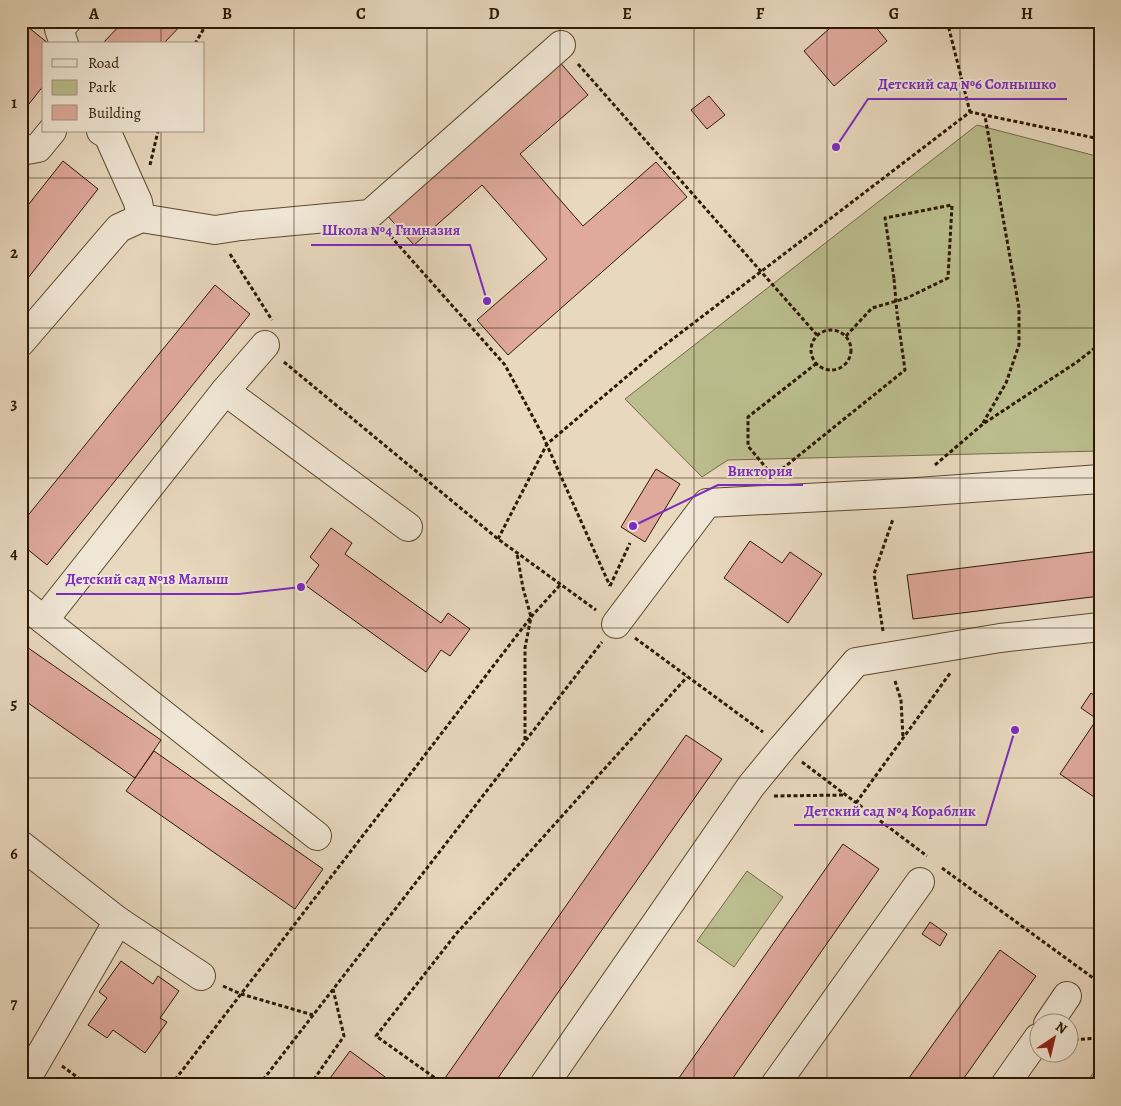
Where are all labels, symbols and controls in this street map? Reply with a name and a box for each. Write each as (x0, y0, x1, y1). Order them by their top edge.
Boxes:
text: A (88, 3, 100, 25)
text: B (222, 3, 232, 25)
text: C (356, 3, 366, 25)
text: D (488, 3, 500, 25)
text: E (622, 3, 632, 25)
text: F (756, 3, 765, 25)
text: G (889, 3, 899, 25)
text: H (1021, 3, 1033, 25)
legend (42, 42, 205, 132)
text: Road (88, 53, 120, 73)
callout: Детский сад №6 Солнышко (868, 69, 1067, 99)
text: Детский сад №6 Солнышко (878, 74, 1057, 94)
text: Park (88, 77, 117, 97)
text: 1 (11, 92, 17, 114)
text: Building (88, 103, 141, 123)
callout: Школа №4 Гимназия (311, 215, 470, 245)
text: Школа №4 Гимназия (322, 220, 461, 240)
text: 2 (10, 242, 18, 264)
text: 3 (11, 393, 18, 415)
callout: Виктория (718, 455, 803, 485)
text: Виктория (727, 461, 793, 481)
text: 4 (10, 543, 18, 565)
callout: Детский сад №18 Малыш (56, 564, 239, 594)
text: Детский сад №18 Малыш (65, 569, 229, 589)
text: 5 (11, 693, 18, 715)
callout: Детский сад №4 Кораблик (794, 795, 986, 825)
text: Детский сад №4 Кораблик (804, 801, 976, 821)
text: 6 (10, 843, 18, 865)
text: 7 (11, 993, 18, 1015)
north arrow (1028, 1014, 1078, 1064)
text: N (1052, 1017, 1071, 1038)

